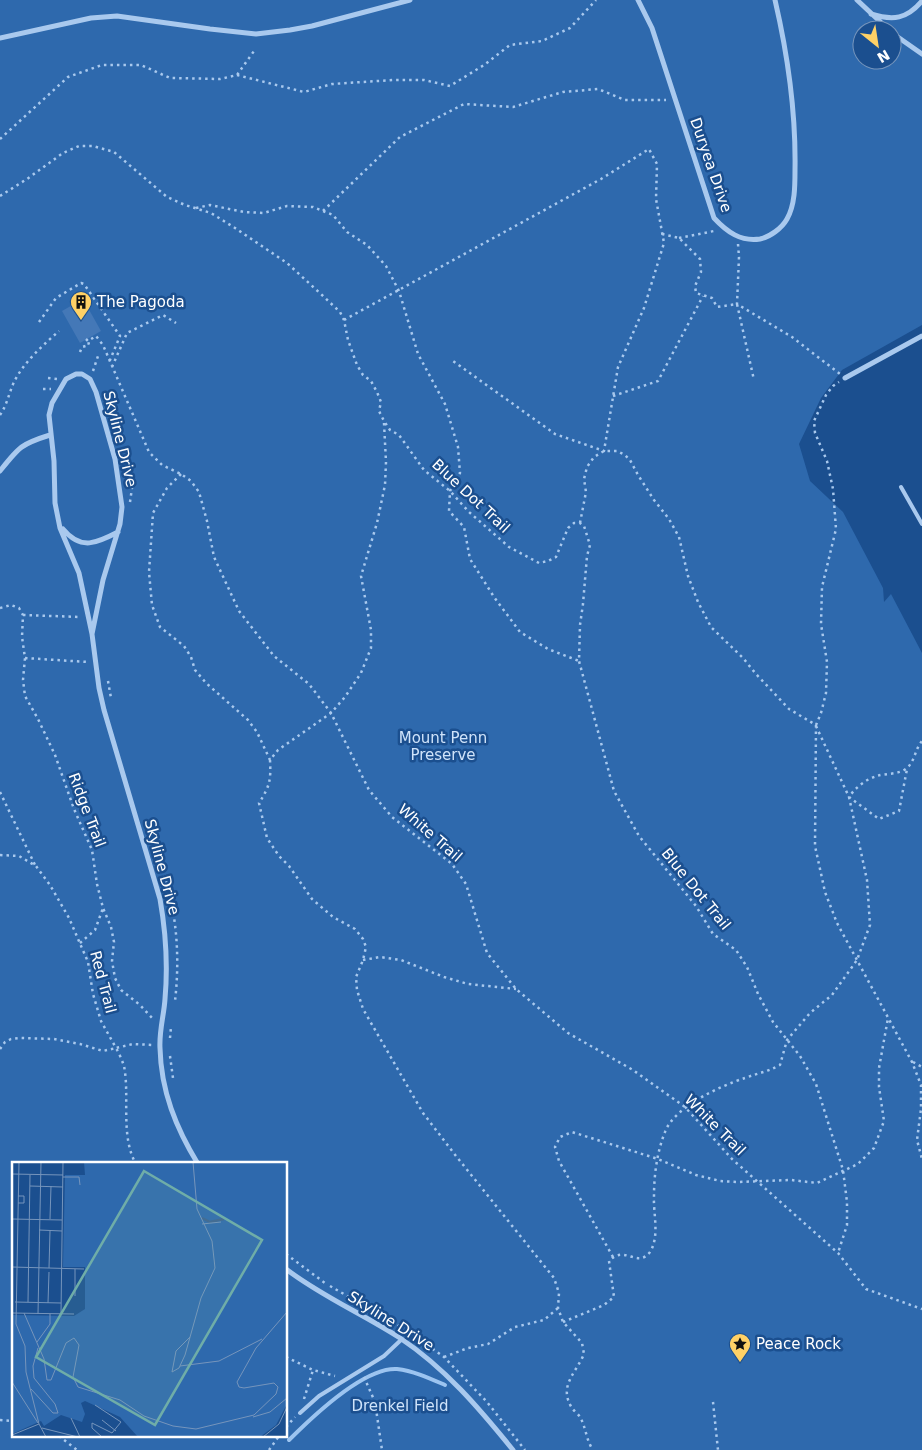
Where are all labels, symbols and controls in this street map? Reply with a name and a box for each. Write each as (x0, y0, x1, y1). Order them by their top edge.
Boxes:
north arrow (852, 20, 902, 70)
text: N (874, 46, 893, 66)
street label: Duryea Drive (686, 115, 736, 215)
building icon: The Pagoda (69, 290, 93, 321)
place label: The Pagoda (96, 293, 185, 311)
street label: Skyline Drive (99, 389, 141, 489)
street label: Blue Dot Trail (428, 455, 514, 537)
park label: Mount Penn Preserve (399, 729, 487, 764)
street label: Ridge Trail (65, 770, 109, 850)
street label: White Trail (394, 800, 466, 866)
street label: Skyline Drive (141, 817, 183, 917)
street label: Blue Dot Trail (658, 844, 734, 934)
street label: Red Trail (86, 949, 120, 1015)
street label: White Trail (681, 1091, 749, 1159)
inset map (12, 1162, 288, 1438)
street label: Skyline Drive (345, 1287, 437, 1355)
place icon: Peace Rock (728, 1332, 752, 1363)
place label: Peace Rock (756, 1335, 841, 1353)
park label: Drenkel Field (351, 1397, 449, 1415)

